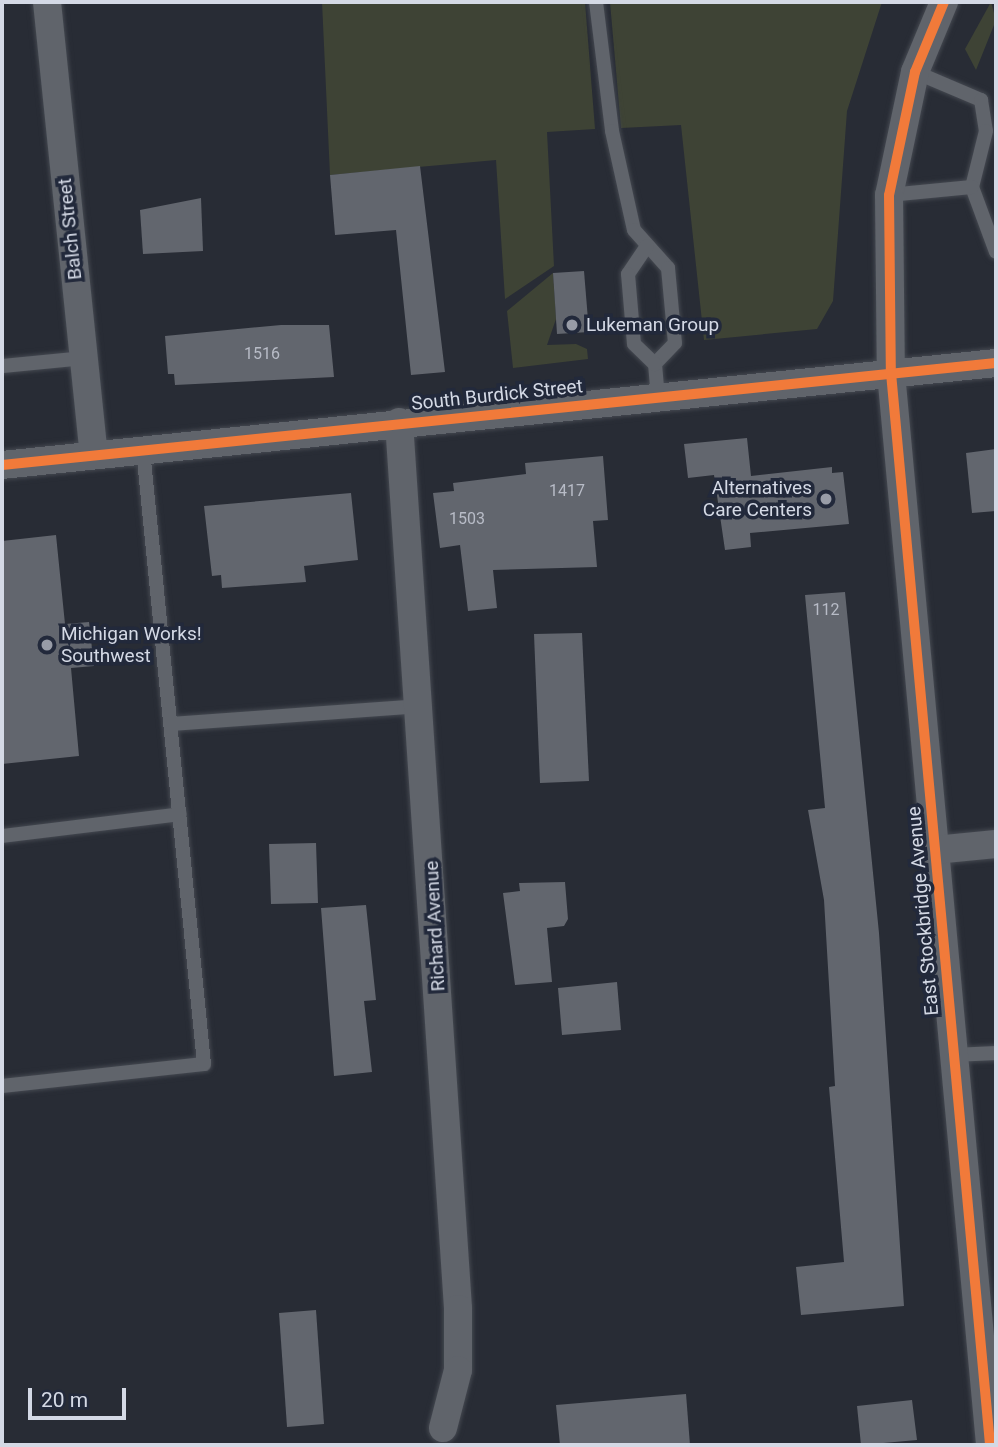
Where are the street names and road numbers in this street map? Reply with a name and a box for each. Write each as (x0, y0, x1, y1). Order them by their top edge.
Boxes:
street label: Balch Street (53, 177, 87, 281)
street label: South Burdick Street (410, 375, 584, 415)
street label: East Stockbridge Avenue (903, 806, 943, 1016)
street label: Richard Avenue (420, 860, 450, 992)

